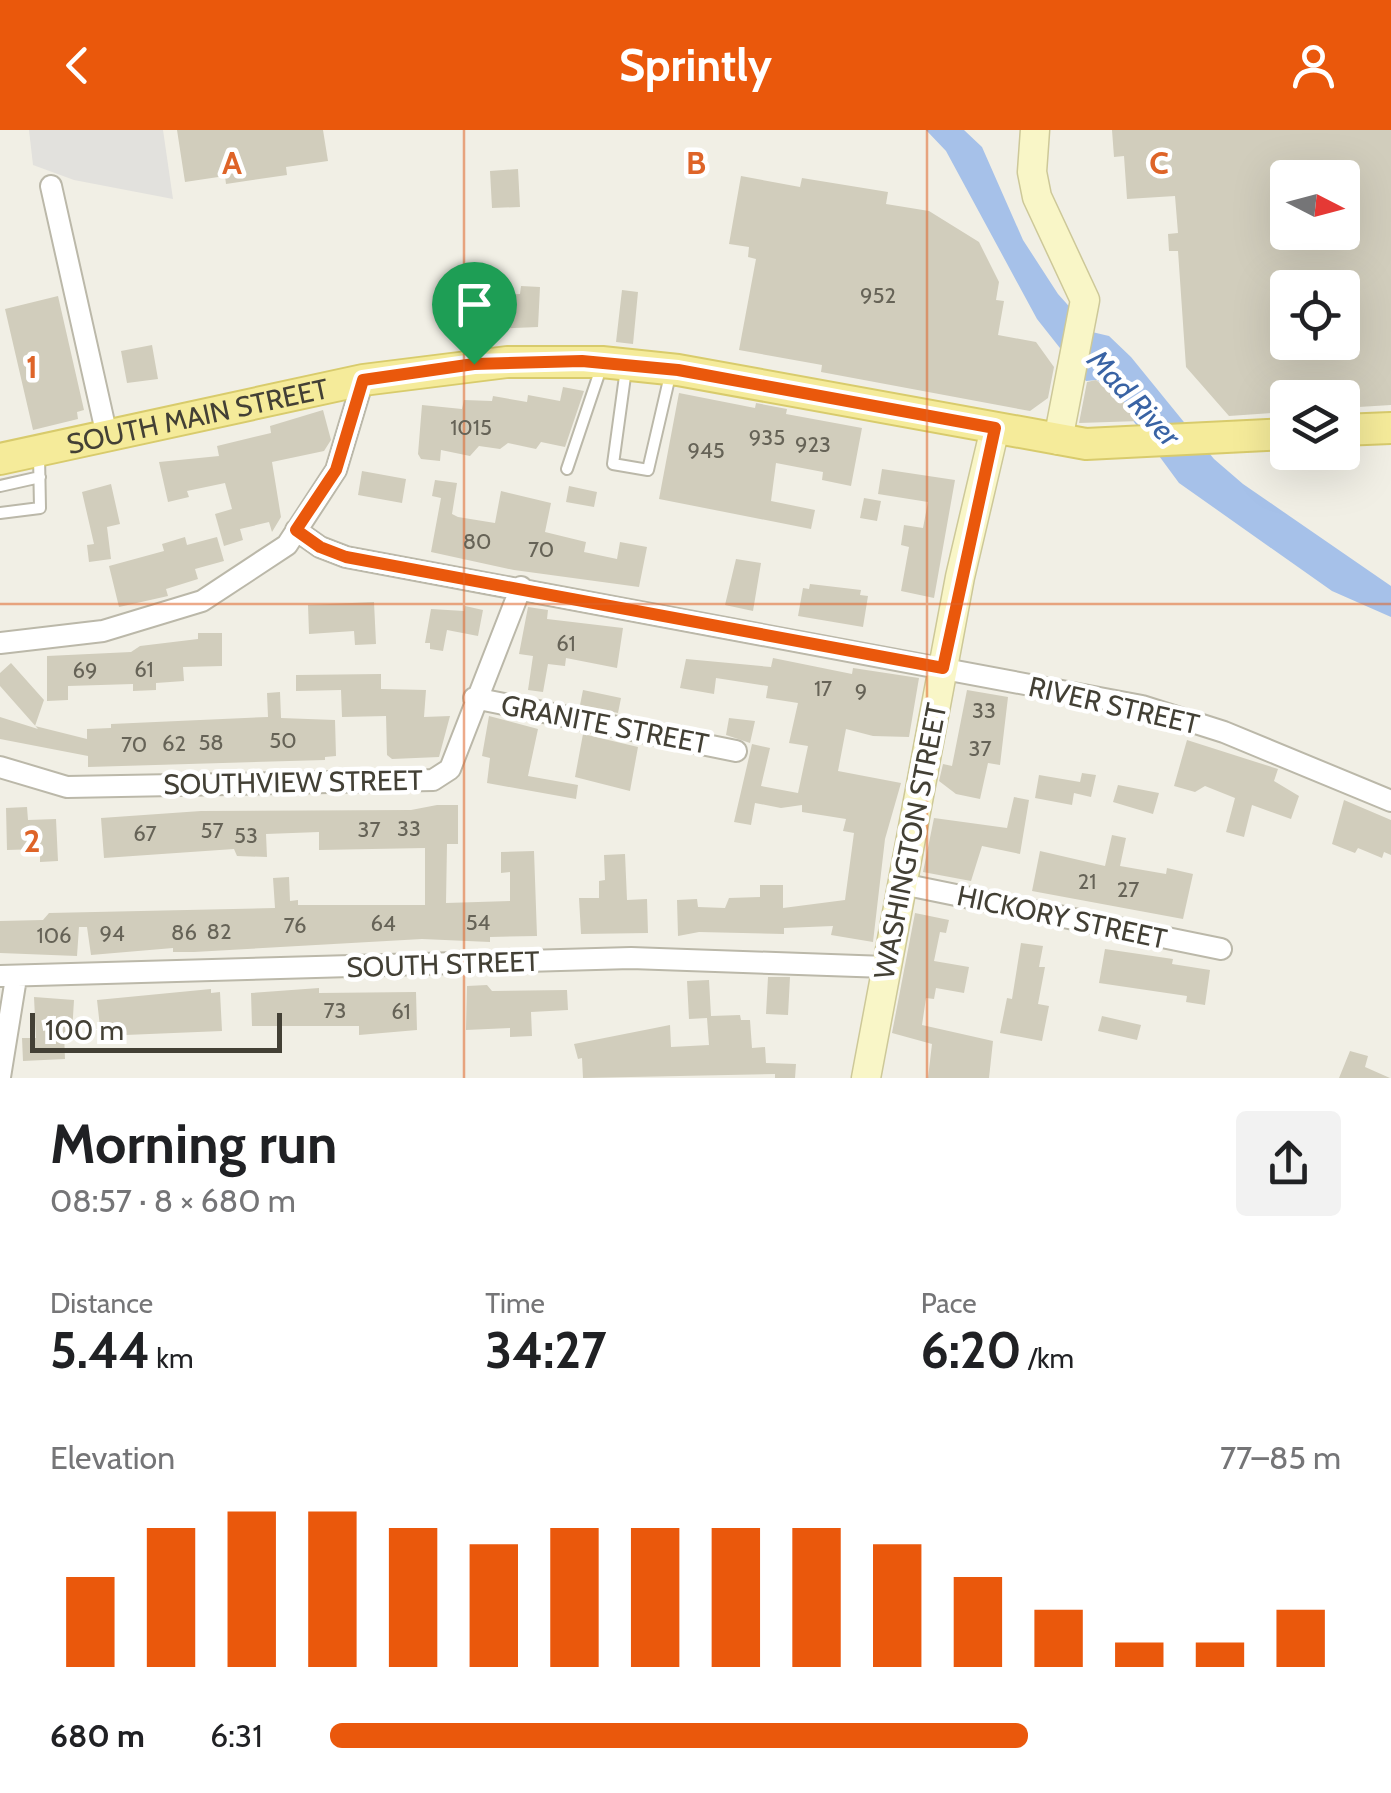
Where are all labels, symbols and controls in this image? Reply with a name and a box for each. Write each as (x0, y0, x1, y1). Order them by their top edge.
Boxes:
icon: back (50, 38, 105, 93)
text: Sprintly (619, 38, 772, 92)
icon: person (1286, 38, 1341, 93)
text: A (222, 143, 242, 182)
text: B (686, 143, 706, 182)
text: C (1149, 143, 1169, 182)
north arrow (1270, 160, 1360, 250)
map controls (1270, 160, 1360, 470)
pin (432, 262, 517, 365)
button: locate (1270, 270, 1360, 360)
icon: arrive (447, 277, 502, 332)
house number: 952 (860, 282, 896, 309)
water label: Mad River (1079, 341, 1189, 456)
text: 1 (26, 347, 38, 386)
street label: SOUTH MAIN STREET (64, 371, 331, 461)
button: layers (1270, 380, 1360, 470)
house number: 1015 (450, 414, 492, 441)
house number: 935 (749, 424, 785, 451)
house number: 923 (795, 431, 831, 458)
house number: 945 (687, 437, 725, 464)
house number: 80 (463, 528, 491, 555)
house number: 70 (528, 536, 554, 563)
house number: 61 (556, 630, 576, 657)
house number: 61 (134, 656, 154, 683)
house number: 69 (73, 657, 98, 684)
street label: RIVER STREET (1025, 669, 1203, 741)
house number: 17 (814, 675, 832, 702)
house number: 9 (855, 678, 867, 705)
street label: GRANITE STREET (498, 687, 712, 761)
house number: 33 (972, 697, 996, 724)
street label: WASHINGTON STREET (867, 700, 953, 982)
house number: 50 (269, 727, 297, 754)
house number: 58 (198, 729, 224, 756)
house number: 62 (162, 730, 186, 757)
house number: 70 (121, 731, 147, 758)
house number: 37 (969, 735, 991, 762)
street label: SOUTHVIEW STREET (163, 763, 423, 801)
house number: 33 (397, 815, 421, 842)
house number: 37 (358, 816, 380, 843)
house number: 57 (201, 817, 223, 844)
house number: 67 (133, 820, 157, 847)
text: 2 (24, 821, 40, 860)
house number: 53 (234, 822, 258, 849)
house number: 21 (1078, 868, 1096, 895)
house number: 27 (1117, 876, 1139, 903)
street label: HICKORY STREET (954, 878, 1170, 956)
house number: 54 (466, 909, 491, 936)
house number: 64 (370, 910, 396, 937)
house number: 76 (283, 912, 307, 939)
house number: 82 (207, 918, 231, 945)
house number: 86 (171, 919, 197, 946)
house number: 94 (99, 920, 125, 947)
house number: 106 (36, 922, 72, 949)
street label: SOUTH STREET (346, 944, 540, 984)
house number: 73 (324, 997, 346, 1024)
house number: 61 (391, 998, 411, 1025)
scale bar (30, 1008, 282, 1053)
text: 100 m (45, 1013, 124, 1047)
text: Morning run (50, 1110, 337, 1177)
button: share (1236, 1111, 1341, 1216)
text: 08:57 · 8 × 680 m (50, 1181, 296, 1220)
text: Distance (50, 1286, 153, 1320)
text: Time (485, 1286, 545, 1320)
text: Pace (921, 1286, 977, 1320)
text: 5.44 (50, 1320, 150, 1381)
text: 34:27 (485, 1320, 606, 1381)
text: 6:20 (921, 1320, 1022, 1381)
text: km (150, 1341, 193, 1375)
text: /km (1022, 1341, 1074, 1375)
text: Elevation (50, 1438, 175, 1477)
text: 77–85 m (1220, 1438, 1341, 1477)
text: 680 m (50, 1716, 145, 1755)
text: 6:31 (210, 1716, 263, 1755)

